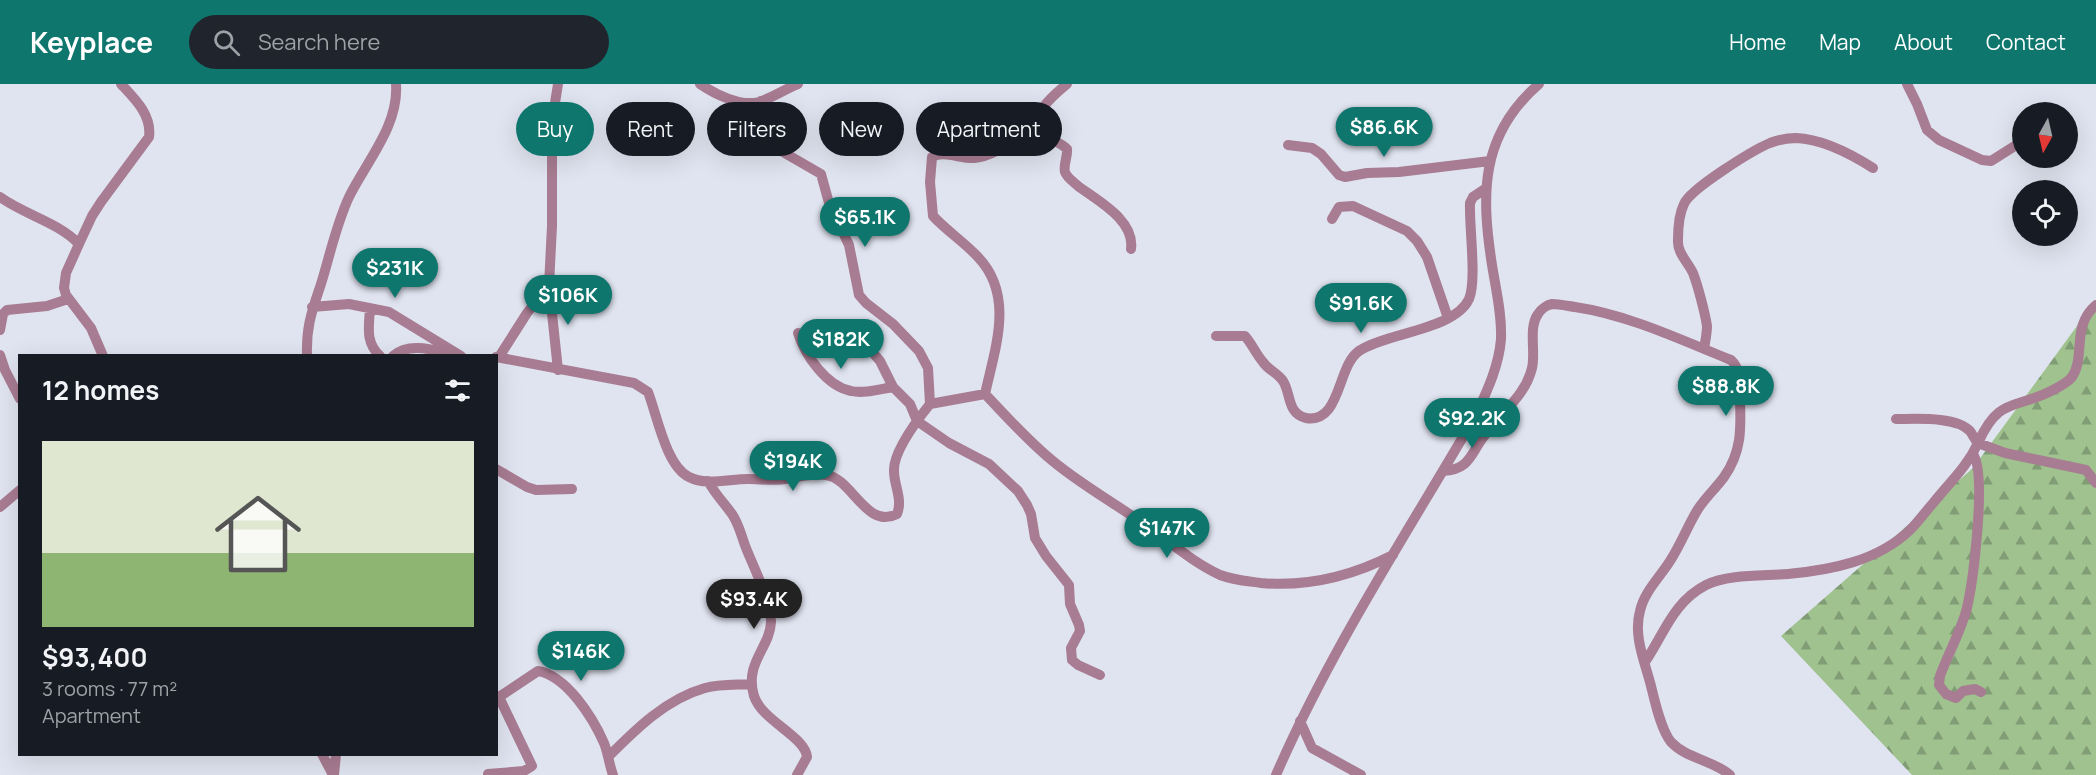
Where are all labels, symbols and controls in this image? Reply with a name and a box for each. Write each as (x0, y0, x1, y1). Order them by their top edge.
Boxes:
search box (189, 15, 609, 69)
text: Keyplace (30, 23, 153, 61)
icon: search (210, 26, 243, 59)
text: Search here (258, 27, 380, 57)
text: Home (1729, 28, 1786, 56)
text: Map (1819, 28, 1861, 56)
text: About (1894, 28, 1953, 56)
text: Contact (1986, 28, 2066, 56)
chip: Buy (516, 102, 594, 156)
chip: Rent (606, 102, 695, 156)
chip: Filters (707, 102, 807, 156)
chip: New (819, 102, 904, 156)
chip: Apartment (916, 102, 1062, 156)
north arrow (2012, 102, 2078, 168)
map controls (2012, 102, 2078, 246)
pin: $86.6K (1335, 107, 1433, 158)
text: $86.6K (1350, 113, 1418, 140)
button: locate (2012, 180, 2078, 246)
pin: $65.1K (816, 197, 914, 248)
text: $65.1K (834, 203, 896, 230)
pin: $231K (353, 248, 437, 299)
text: $231K (366, 254, 424, 281)
pin: $106K (526, 275, 610, 326)
text: $106K (538, 281, 598, 308)
pin: $91.6K (1312, 283, 1410, 334)
text: $91.6K (1329, 289, 1393, 316)
pin: $182K (799, 319, 883, 370)
text: $182K (812, 325, 870, 352)
pin: $88.8K (1677, 366, 1775, 417)
text: 12 homes (42, 372, 159, 408)
text: $88.8K (1692, 372, 1760, 399)
icon: filters (441, 374, 474, 407)
pin: $92.2K (1423, 398, 1521, 449)
text: $92.2K (1438, 404, 1506, 431)
pin: $194K (751, 441, 835, 492)
text: $194K (764, 447, 822, 474)
icon: home (204, 480, 312, 588)
pin: $147K (1125, 508, 1209, 559)
text: $147K (1138, 514, 1196, 541)
pin: $93.4K (705, 579, 803, 630)
text: $93.4K (720, 585, 788, 612)
pin: $146K (539, 631, 623, 682)
text: $146K (552, 637, 610, 664)
text: $93,400 (42, 639, 148, 675)
text: 3 rooms · 77 m² (42, 675, 177, 702)
text: Apartment (42, 702, 141, 729)

